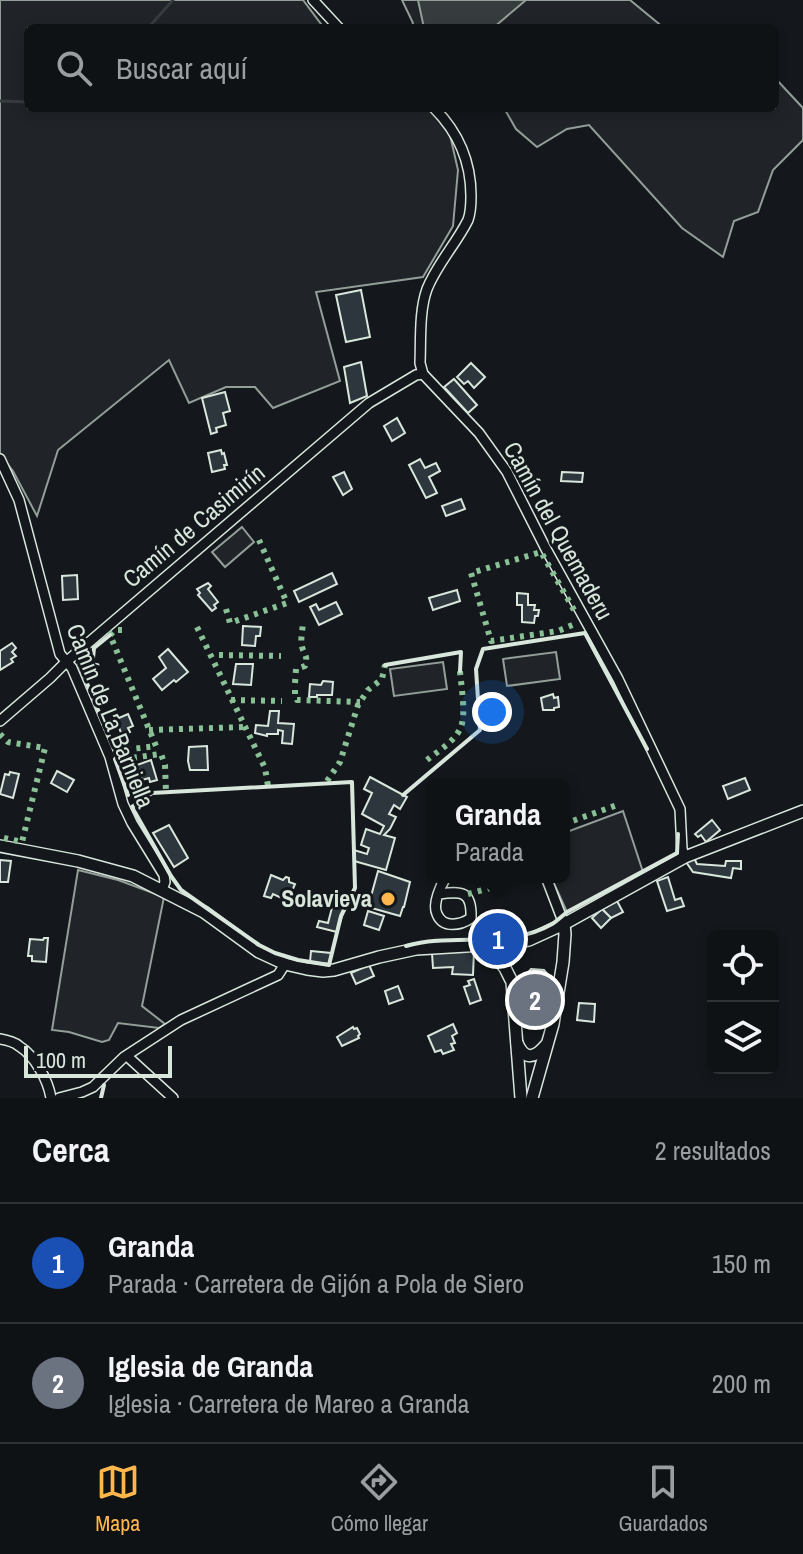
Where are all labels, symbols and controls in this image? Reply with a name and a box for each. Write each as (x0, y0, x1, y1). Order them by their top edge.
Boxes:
search box (24, 24, 779, 112)
icon: search (52, 46, 96, 90)
text: Buscar aquí (116, 48, 247, 88)
street label: Camín del Quemaderu (497, 436, 621, 625)
street label: Camín de Casimirín (116, 456, 271, 594)
street label: Camín de La Barniella (59, 619, 162, 812)
your location (472, 692, 512, 732)
popup (426, 779, 570, 883)
text: Granda (455, 794, 541, 834)
text: Parada (455, 834, 524, 869)
place label: Solavieya (281, 882, 372, 914)
marker: Solavieya (379, 890, 397, 908)
pin: 1 (472, 909, 524, 969)
map controls (707, 930, 779, 1074)
button: locate (707, 930, 779, 1002)
pin: 2 (509, 970, 561, 1030)
button: layers (707, 1002, 779, 1074)
scale bar (24, 1042, 172, 1078)
text: 100 m (36, 1045, 86, 1075)
text: Cerca (32, 1127, 110, 1173)
text: 2 resultados (655, 1133, 771, 1168)
text: Granda (108, 1226, 194, 1266)
text: 1 (52, 1246, 64, 1281)
text: 150 m (712, 1246, 771, 1281)
text: Parada · Carretera de Gijón a Pola de Siero (108, 1266, 524, 1301)
text: Iglesia de Granda (108, 1346, 313, 1386)
text: 2 (52, 1366, 64, 1401)
text: 200 m (712, 1366, 771, 1401)
text: Iglesia · Carretera de Mareo a Granda (108, 1386, 469, 1421)
tab: Mapa (95, 1460, 140, 1538)
tab: Cómo llegar (331, 1460, 428, 1538)
tab: Guardados (619, 1460, 708, 1538)

